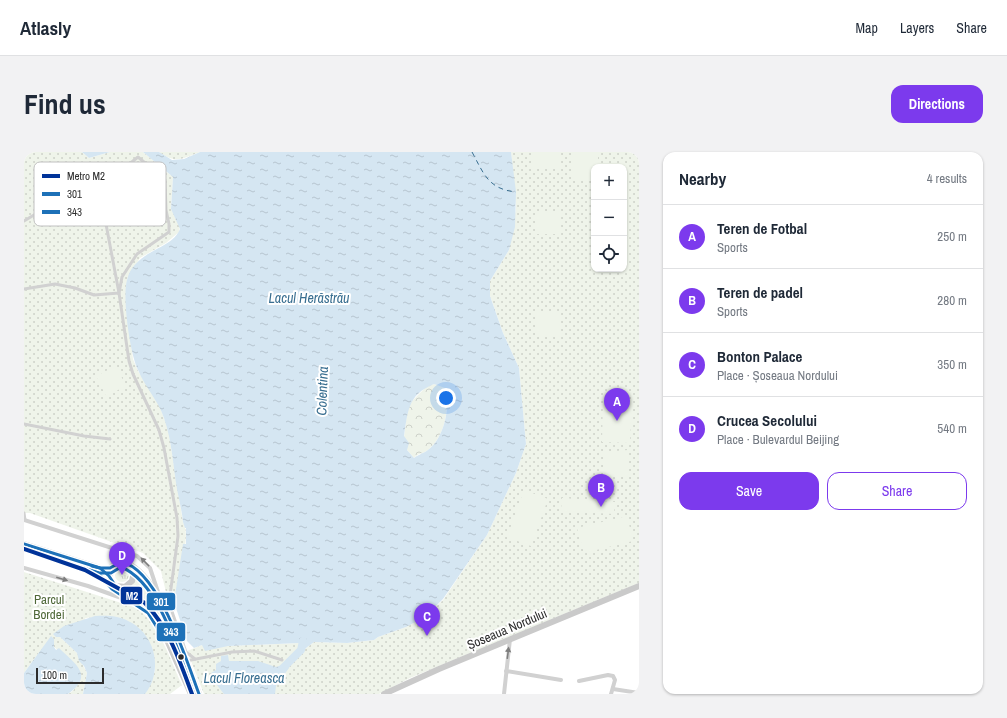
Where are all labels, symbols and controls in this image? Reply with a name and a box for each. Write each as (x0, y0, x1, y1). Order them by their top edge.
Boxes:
text: Atlasly (20, 15, 71, 41)
text: Map (856, 19, 878, 37)
text: Layers (900, 19, 934, 37)
text: Share (956, 19, 987, 37)
text: Find us (24, 85, 106, 123)
button: Directions (891, 85, 983, 123)
legend (34, 162, 166, 226)
map controls (591, 164, 627, 272)
button: + (591, 164, 627, 200)
text: Nearby (679, 167, 726, 190)
text: Metro M2 (67, 169, 105, 183)
text: 4 results (927, 170, 967, 187)
text: 301 (67, 187, 82, 201)
button: − (591, 200, 627, 236)
text: 343 (67, 205, 82, 219)
text: Teren de Fotbal (717, 218, 807, 239)
text: A (688, 228, 696, 245)
text: 250 m (937, 228, 967, 245)
button: locate (591, 236, 627, 272)
text: Sports (717, 239, 748, 256)
text: Teren de padel (717, 282, 803, 303)
water label: Lacul Herăstrău (268, 289, 350, 307)
text: B (688, 292, 696, 309)
text: 280 m (937, 292, 967, 309)
text: Sports (717, 303, 748, 320)
text: Bonton Palace (717, 346, 802, 367)
text: C (688, 356, 696, 373)
text: 350 m (937, 356, 967, 373)
water label: Colentina (312, 366, 332, 416)
text: Place · Șoseaua Nordului (717, 367, 838, 384)
your location (436, 388, 456, 408)
pin: A (604, 388, 630, 421)
text: Crucea Secolului (717, 410, 817, 431)
text: D (688, 420, 696, 437)
text: 540 m (937, 420, 967, 437)
text: Place · Bulevardul Beijing (717, 431, 839, 448)
button: Save (679, 472, 819, 510)
button: Share (827, 472, 967, 510)
pin: B (588, 474, 614, 507)
pin: D (109, 542, 135, 575)
one-way arrow (140, 558, 150, 567)
one-way arrow (56, 576, 68, 582)
line badge: M2 (120, 586, 143, 605)
text: M2 (126, 589, 138, 603)
park label: Parcul Bordei (33, 591, 65, 623)
line badge: 301 (146, 592, 176, 611)
text: 301 (153, 595, 169, 609)
pin: C (414, 603, 440, 636)
street label: Șoseaua Nordului (464, 604, 550, 653)
line badge: 343 (156, 622, 186, 642)
text: 343 (163, 625, 179, 639)
one-way arrow (505, 647, 512, 659)
unlabelled marker (176, 652, 186, 662)
scale bar (36, 666, 104, 685)
text: 100 m (42, 668, 67, 682)
water label: Lacul Floreasca (203, 669, 285, 687)

